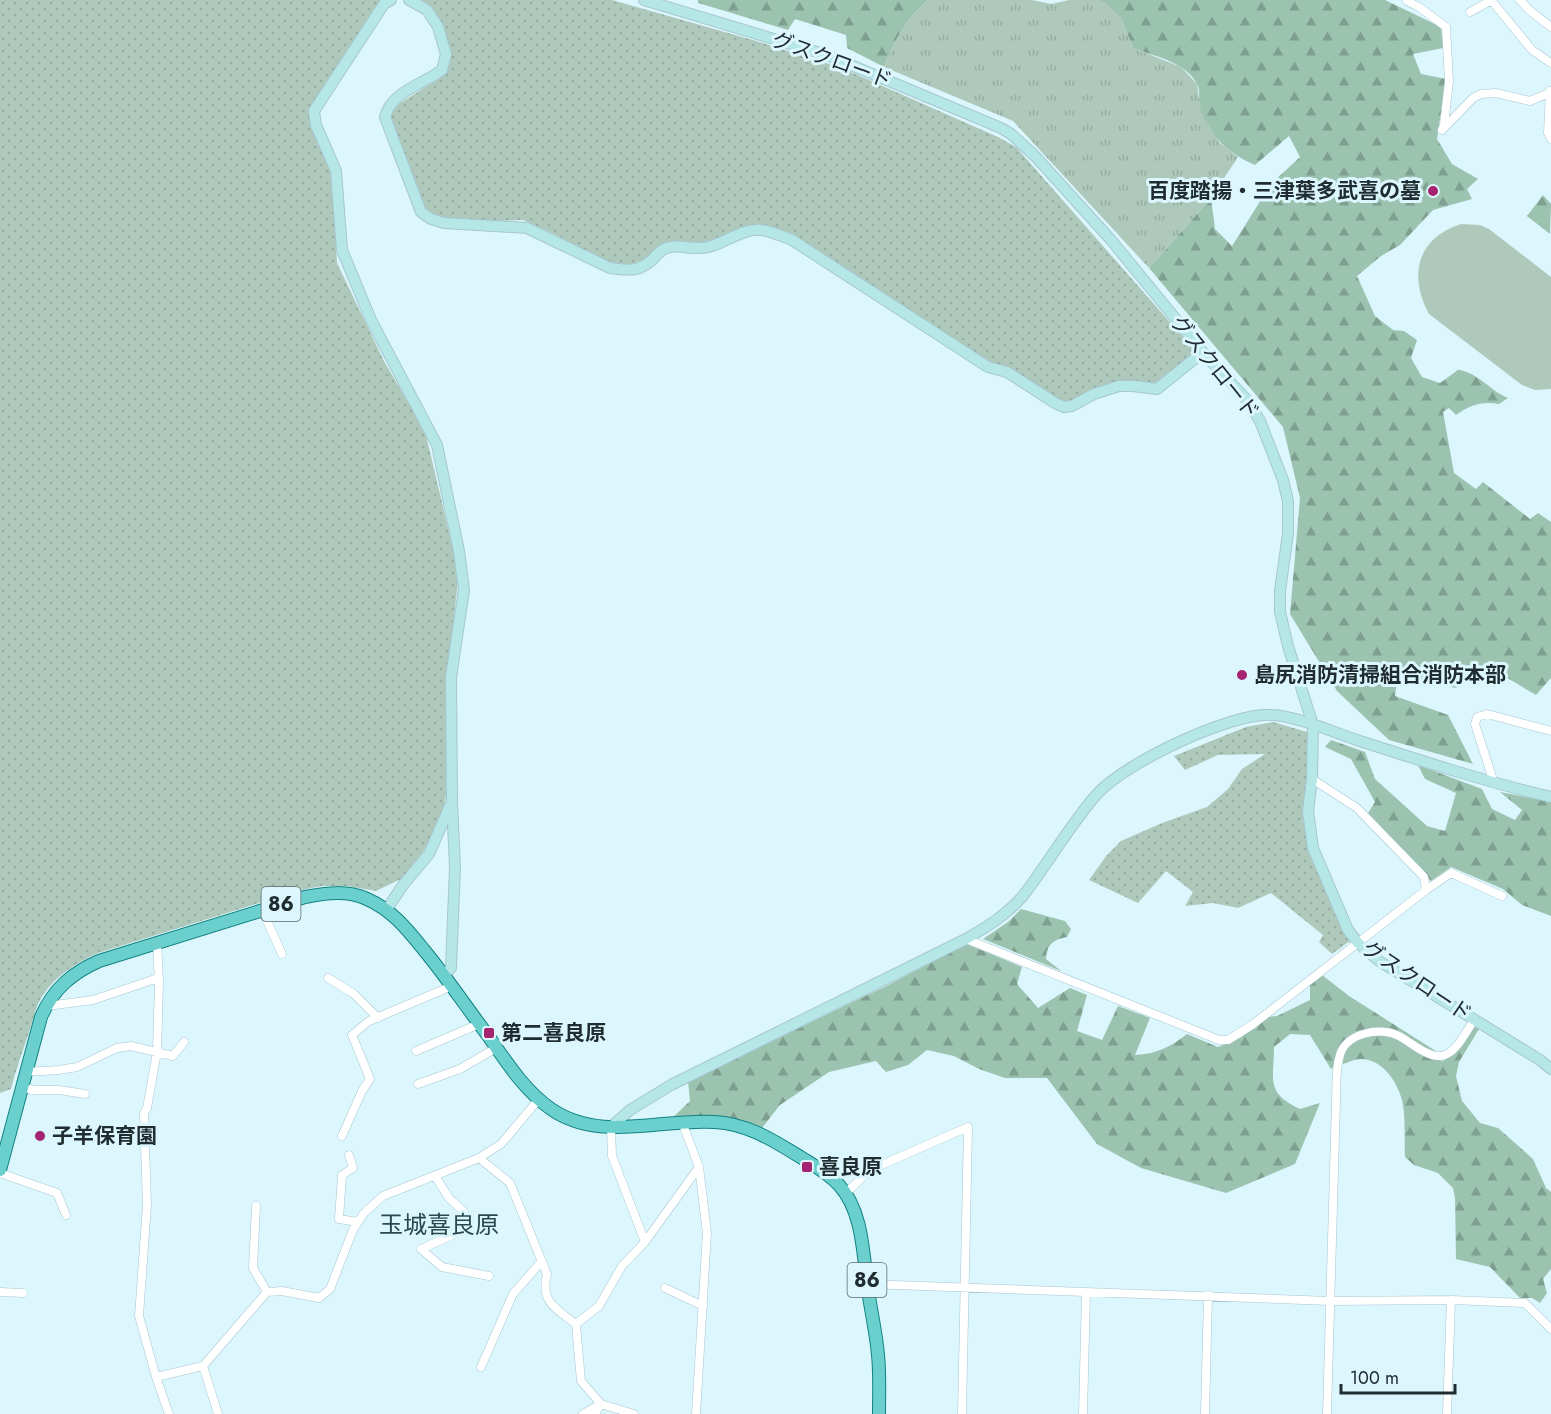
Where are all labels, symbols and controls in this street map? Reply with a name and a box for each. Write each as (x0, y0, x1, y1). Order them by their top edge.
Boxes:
street label: グスクロード (768, 24, 896, 96)
place label: 百度踏揚・三津葉多武喜の墓 (1148, 176, 1421, 206)
marker: 百度踏揚・三津葉多武喜の墓 (1426, 184, 1440, 198)
street label: グスクロード (1164, 309, 1266, 425)
place label: 島尻消防清掃組合消防本部 (1254, 660, 1506, 690)
marker: 島尻消防清掃組合消防本部 (1235, 668, 1249, 682)
road number: 86 (262, 887, 300, 921)
street label: グスクロード (1356, 933, 1478, 1029)
place label: 第二喜良原 (501, 1018, 606, 1048)
marker: 第二喜良原 (482, 1026, 496, 1040)
place label: 子羊保育園 (52, 1121, 157, 1151)
marker: 子羊保育園 (33, 1129, 47, 1143)
place label: 喜良原 (819, 1152, 882, 1182)
marker: 喜良原 (800, 1160, 814, 1174)
district label: 玉城喜良原 (379, 1207, 499, 1242)
road number: 86 (848, 1263, 886, 1297)
scale bar (1341, 1357, 1455, 1395)
text: 100 m (1350, 1365, 1399, 1391)

